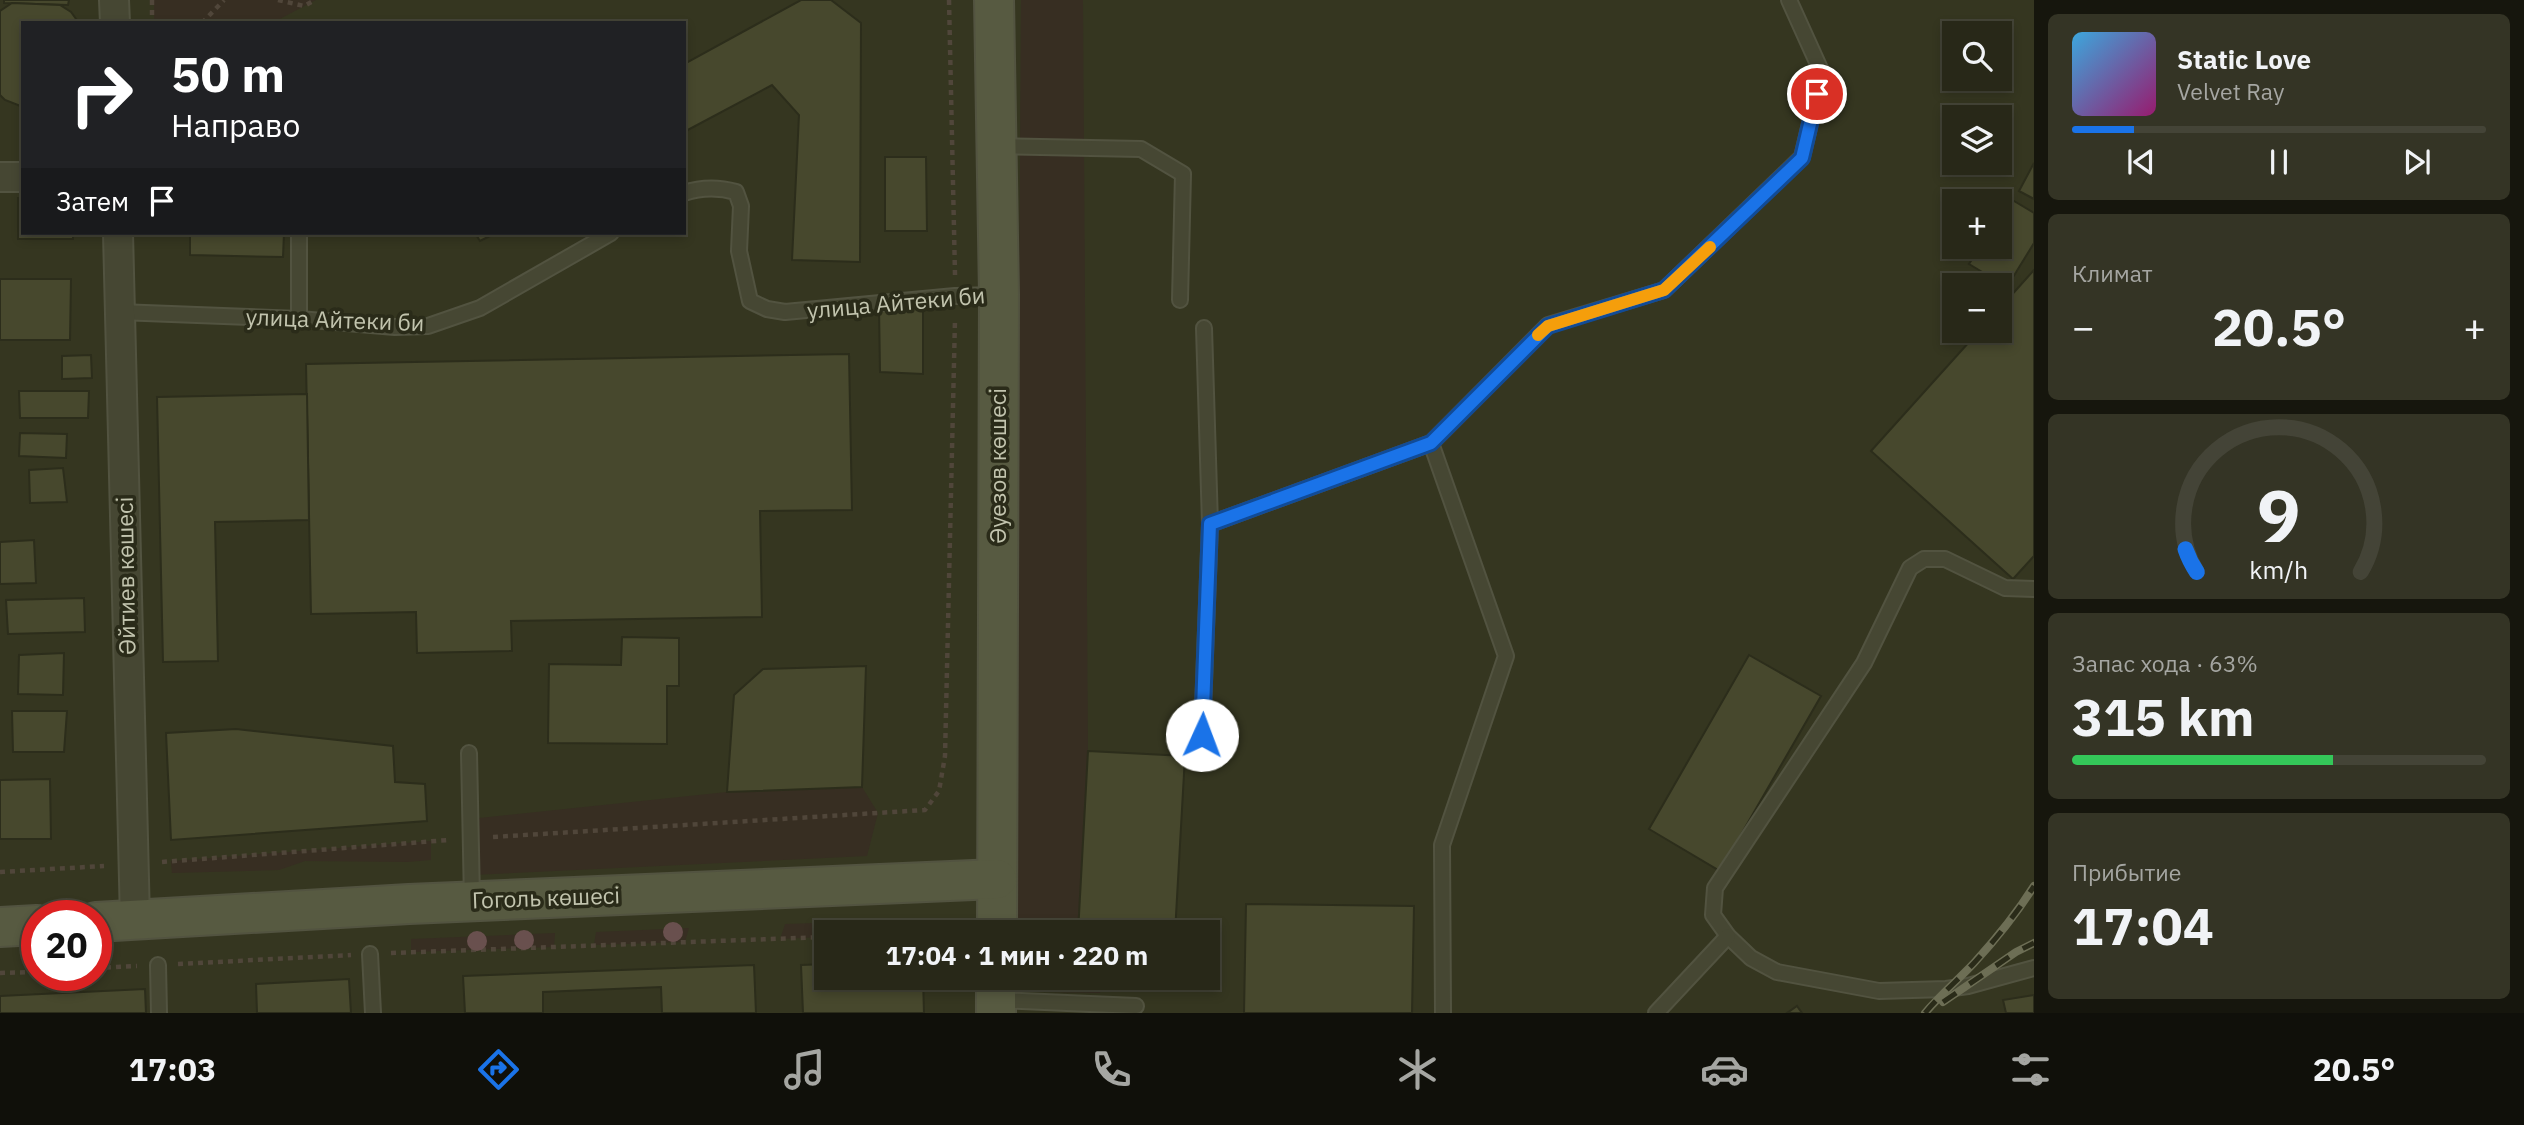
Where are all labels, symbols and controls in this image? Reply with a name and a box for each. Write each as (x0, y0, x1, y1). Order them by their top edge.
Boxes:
map controls (1942, 21, 2012, 343)
button: search (1942, 21, 2012, 91)
text: 50 m (171, 42, 285, 105)
text: Static Love (2177, 42, 2311, 76)
icon: right (56, 49, 147, 140)
pin (1787, 64, 1847, 124)
icon: arrive (1798, 75, 1836, 113)
text: Velvet Ray (2177, 76, 2284, 106)
text: Направо (171, 104, 300, 146)
button: layers (1942, 105, 2012, 175)
icon: previous (2122, 143, 2160, 181)
icon: pause (2260, 143, 2298, 181)
icon: next (2398, 143, 2436, 181)
icon: arrive (143, 182, 181, 220)
text: Затем (56, 184, 129, 218)
button: + (1942, 189, 2012, 259)
text: Климат (2072, 258, 2153, 288)
button: − (1942, 273, 2012, 343)
street label: улица Айтеки би (806, 279, 986, 325)
text: 20.5° (2212, 293, 2346, 360)
street label: улица Айтеки би (245, 301, 425, 337)
text: − (2072, 302, 2095, 351)
text: + (2463, 302, 2486, 351)
street label: Әуезов көшесі (982, 388, 1012, 544)
text: 9 (2257, 468, 2301, 563)
street label: Әйтиев көшесі (109, 496, 141, 656)
text: km/h (2250, 553, 2308, 586)
text: Запас хода · 63% (2072, 648, 2258, 678)
text: 315 km (2072, 683, 2254, 750)
position arrow (1165, 698, 1239, 772)
text: Прибытие (2072, 857, 2181, 887)
street label: Гоголь көшесі (471, 879, 621, 915)
text: 17:04 (2072, 892, 2214, 959)
speed limit sign: 20 (21, 900, 112, 991)
text: 17:04 · 1 мин · 220 m (886, 938, 1148, 972)
icon: directions (474, 1045, 523, 1094)
icon: music (780, 1045, 829, 1094)
icon: phone (1087, 1045, 1136, 1094)
icon: climate (1393, 1045, 1442, 1094)
icon: car (1700, 1045, 1749, 1094)
icon: filters (2006, 1045, 2055, 1094)
text: 17:03 (129, 1048, 216, 1090)
text: 20.5° (2313, 1048, 2395, 1090)

